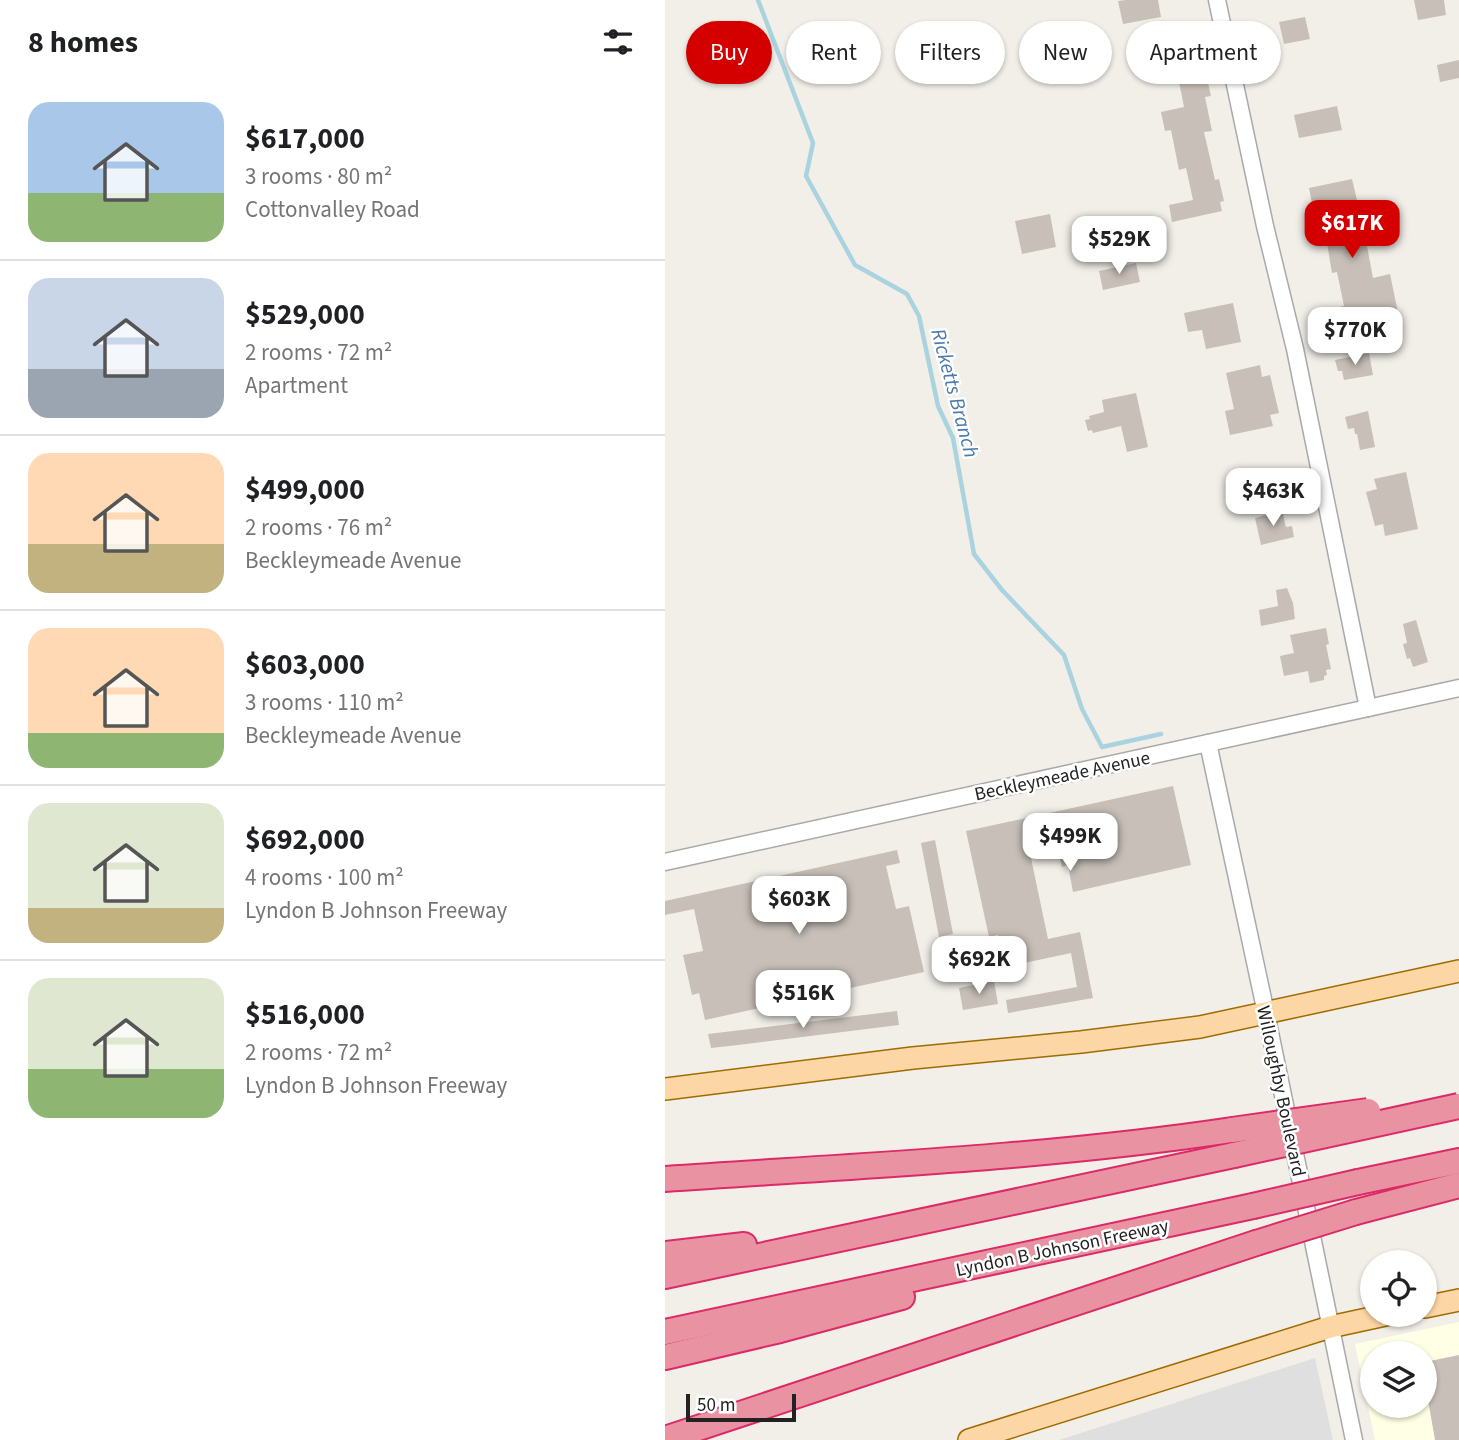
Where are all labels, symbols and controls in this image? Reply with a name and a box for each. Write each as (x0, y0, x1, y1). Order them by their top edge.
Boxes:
text: 8 homes (28, 21, 138, 64)
chip: Buy (686, 21, 772, 84)
chip: Rent (786, 21, 881, 84)
chip: Filters (895, 21, 1005, 84)
chip: New (1019, 21, 1112, 84)
chip: Apartment (1126, 21, 1281, 84)
icon: filters (599, 23, 637, 61)
text: $617,000 (245, 117, 365, 160)
icon: home (84, 130, 168, 214)
text: 3 rooms · 80 m² (245, 160, 392, 193)
text: Cottonvalley Road (245, 193, 420, 226)
pin: $617K (1303, 201, 1401, 260)
text: $617K (1321, 206, 1383, 239)
pin: $529K (1070, 216, 1168, 276)
text: $529K (1088, 222, 1150, 255)
text: $529,000 (245, 293, 365, 336)
icon: home (84, 306, 168, 390)
pin: $770K (1306, 308, 1404, 367)
text: $770K (1324, 313, 1386, 346)
water label: Ricketts Branch (923, 325, 987, 461)
text: 2 rooms · 72 m² (245, 336, 392, 369)
text: Apartment (245, 369, 348, 402)
text: $499,000 (245, 468, 365, 511)
pin: $463K (1224, 468, 1322, 528)
text: $463K (1242, 474, 1304, 507)
icon: home (84, 481, 168, 565)
text: 2 rooms · 76 m² (245, 511, 392, 544)
text: Beckleymeade Avenue (245, 544, 461, 577)
text: $603,000 (245, 643, 365, 686)
icon: home (84, 656, 168, 740)
text: 3 rooms · 110 m² (245, 686, 404, 719)
text: Beckleymeade Avenue (245, 719, 461, 752)
street label: Beckleymeade Avenue (972, 745, 1153, 808)
pin: $499K (1021, 814, 1119, 873)
text: $692,000 (245, 818, 365, 861)
text: $499K (1039, 819, 1101, 852)
icon: home (84, 831, 168, 915)
text: 4 rooms · 100 m² (245, 861, 404, 894)
pin: $603K (750, 876, 848, 936)
text: $603K (768, 882, 830, 915)
text: Lyndon B Johnson Freeway (245, 894, 507, 927)
pin: $692K (930, 936, 1028, 996)
text: $692K (948, 942, 1010, 975)
pin: $516K (754, 970, 852, 1030)
text: $516K (772, 976, 834, 1009)
text: $516,000 (245, 993, 365, 1036)
street label: Willoughby Boulevard (1249, 1003, 1312, 1179)
icon: home (84, 1006, 168, 1090)
text: 2 rooms · 72 m² (245, 1036, 392, 1069)
text: Lyndon B Johnson Freeway (245, 1069, 507, 1102)
street label: Lyndon B Johnson Freeway (954, 1213, 1171, 1284)
map controls (1360, 1250, 1437, 1418)
button: locate (1360, 1250, 1437, 1327)
button: layers (1360, 1341, 1437, 1418)
scale bar (686, 1391, 796, 1423)
text: 50 m (697, 1392, 735, 1419)

